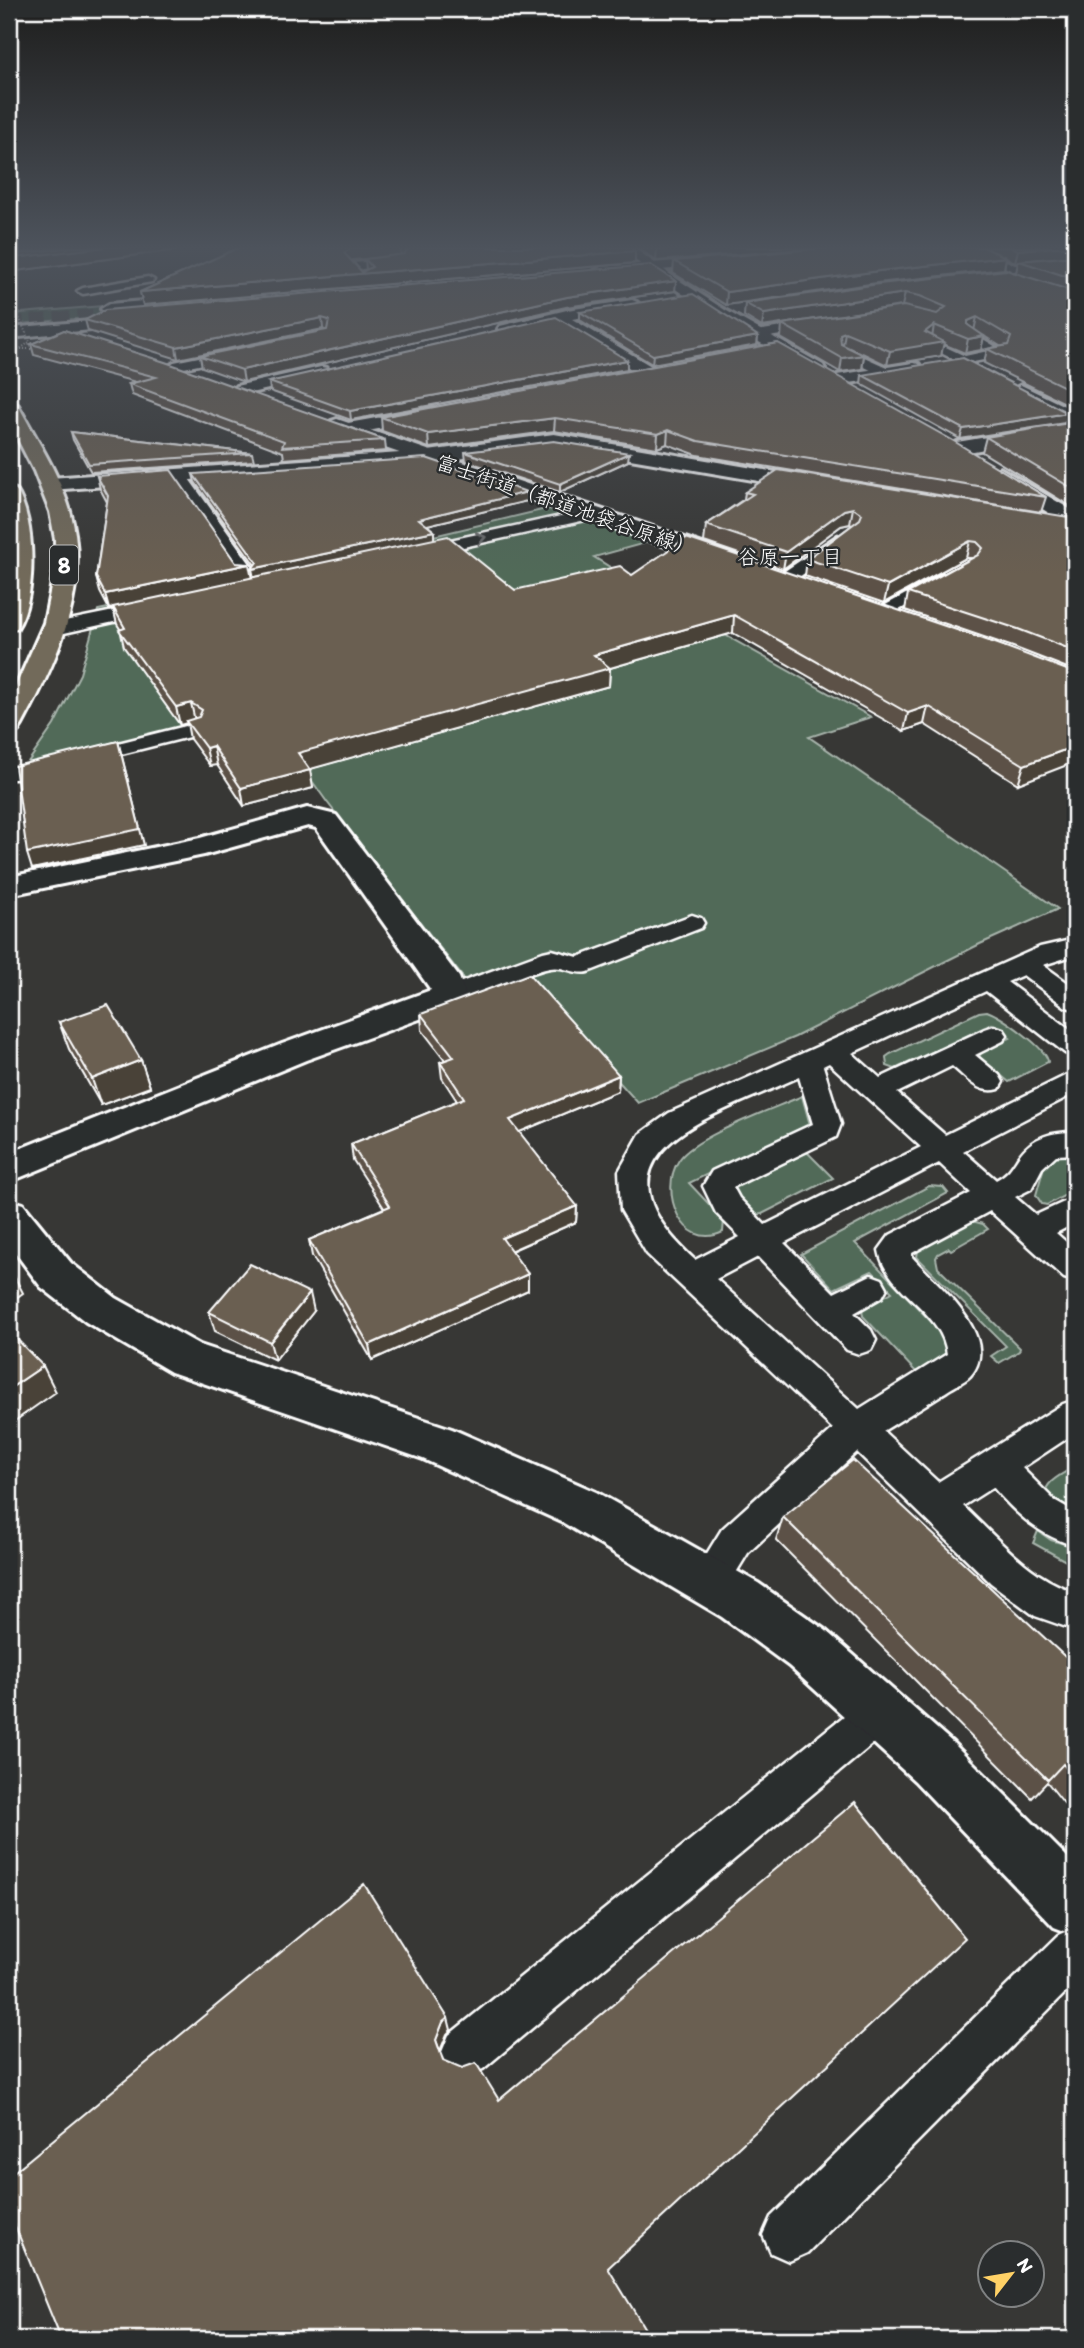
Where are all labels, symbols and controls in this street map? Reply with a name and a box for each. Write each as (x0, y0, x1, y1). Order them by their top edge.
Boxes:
street label: 富士街道（都道池袋谷原線） (433, 449, 699, 561)
one-way arrow (475, 532, 487, 547)
district label: 谷原一丁目 (738, 544, 843, 569)
road number: 8 (50, 545, 78, 584)
north arrow (976, 2240, 1046, 2310)
text: N (1012, 2254, 1038, 2277)

